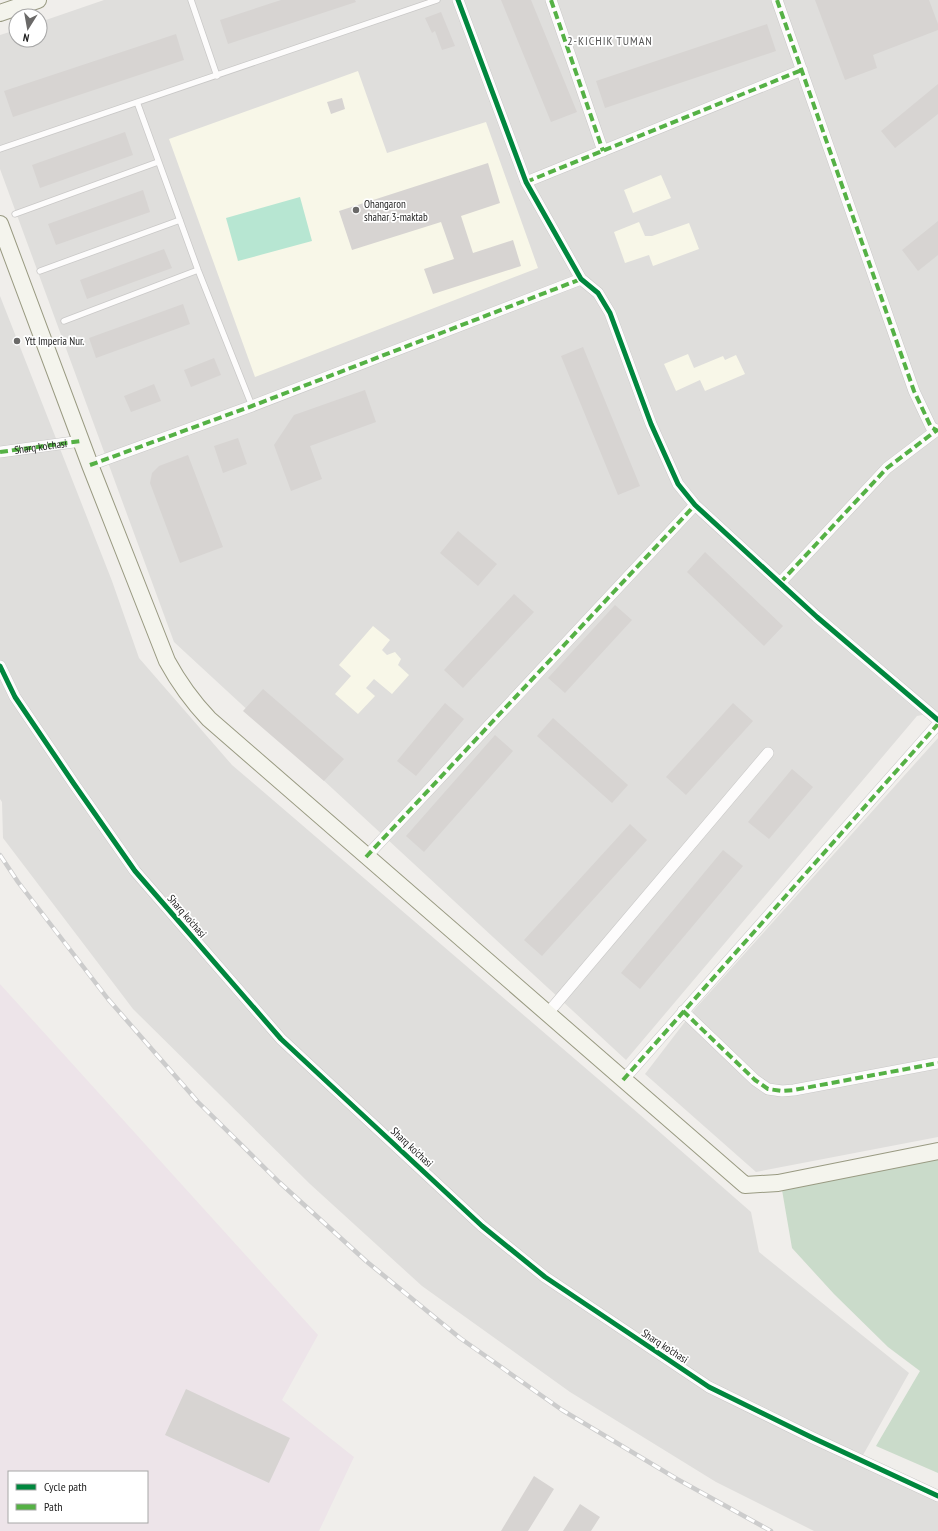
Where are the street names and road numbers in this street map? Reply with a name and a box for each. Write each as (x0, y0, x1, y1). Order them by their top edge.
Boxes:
street label: Sharq ko'chasi (13, 436, 68, 457)
street label: Sharq ko'chasi (164, 891, 210, 941)
street label: Sharq ko'chasi (388, 1124, 436, 1170)
street label: Sharq ko'chasi (639, 1326, 691, 1366)

